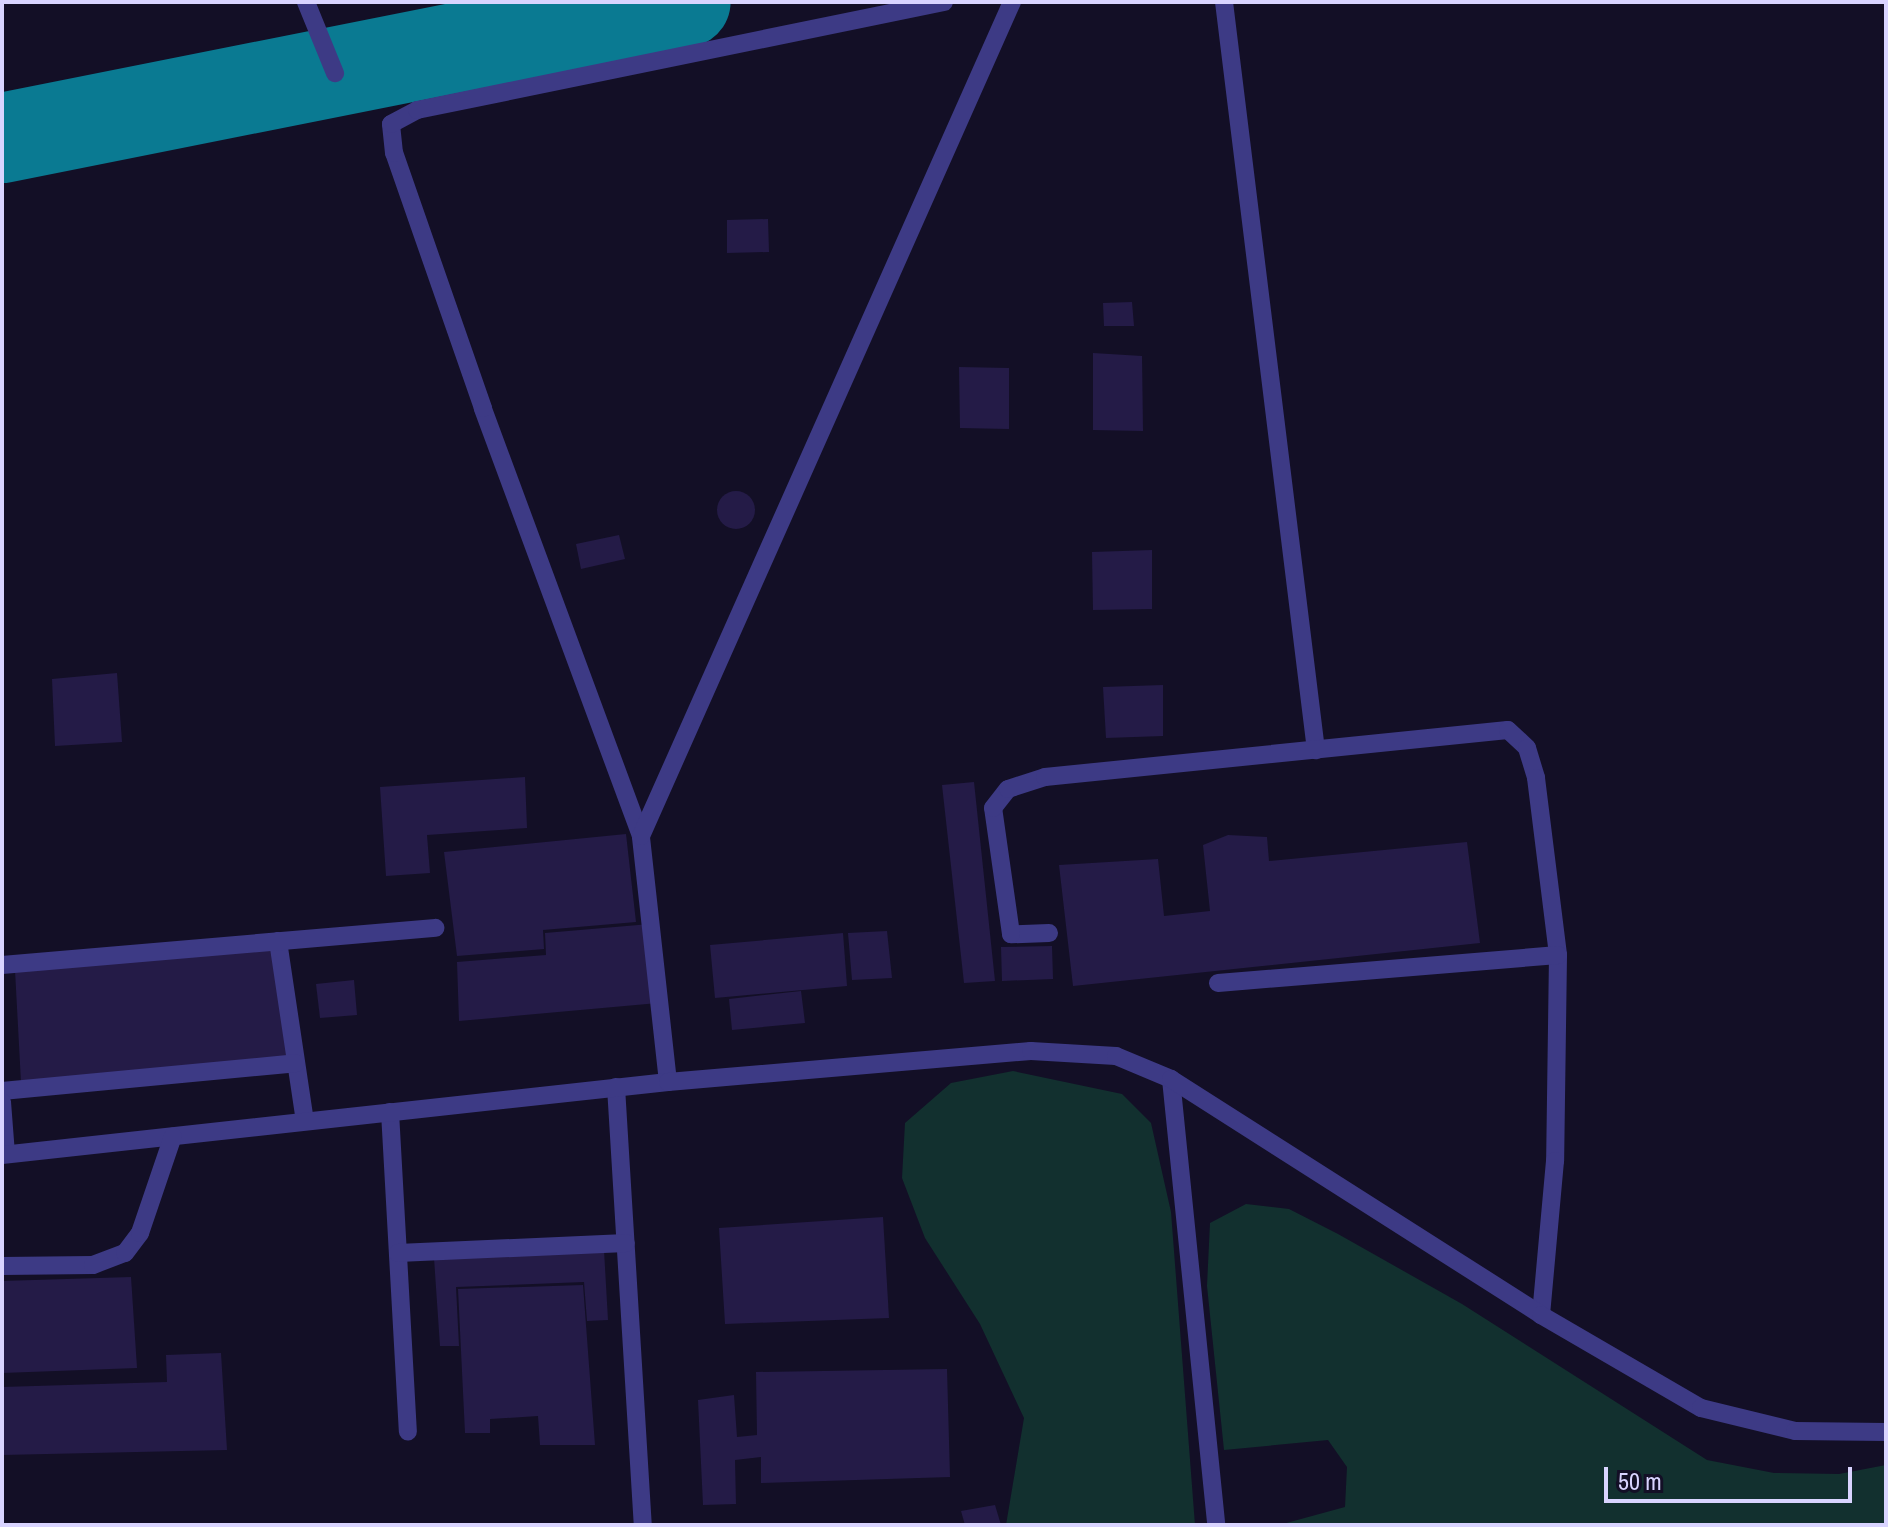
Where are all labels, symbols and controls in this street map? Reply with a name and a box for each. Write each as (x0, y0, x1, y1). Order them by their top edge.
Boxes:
scale bar (1608, 1451, 1856, 1501)
text: 50 m (1618, 1465, 1662, 1497)

